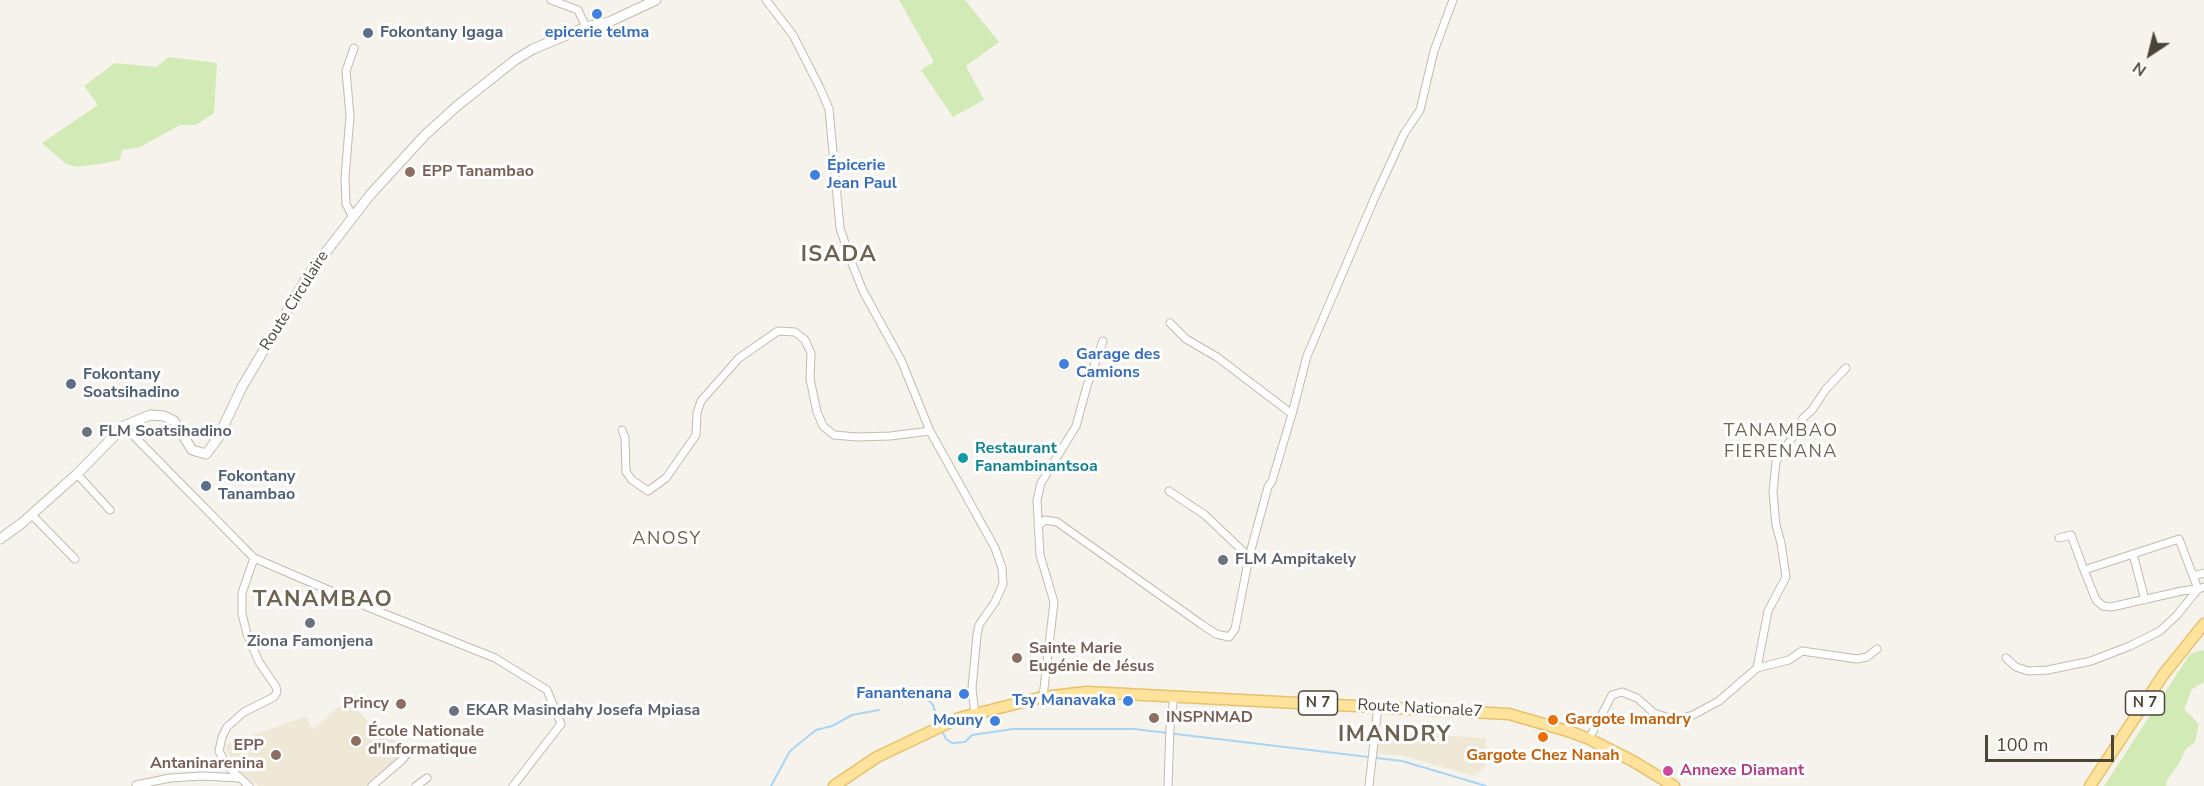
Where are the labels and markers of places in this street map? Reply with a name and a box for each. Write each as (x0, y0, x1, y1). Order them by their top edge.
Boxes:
marker: epicerie telma (590, 7, 604, 21)
place label: Fokontany Igaga (380, 23, 503, 43)
place label: epicerie telma (545, 23, 649, 43)
marker: Fokontany Igaga (361, 26, 375, 40)
place label: Épicerie Jean Paul (827, 156, 897, 194)
place label: EPP Tanambao (422, 162, 534, 182)
marker: EPP Tanambao (403, 165, 417, 179)
marker: Épicerie Jean Paul (808, 168, 822, 182)
place label: Garage des Camions (1076, 345, 1160, 383)
marker: Garage des Camions (1057, 357, 1071, 371)
place label: Fokontany Soatsihadino (83, 365, 179, 403)
marker: Fokontany Soatsihadino (64, 377, 78, 391)
place label: FLM Soatsihadino (99, 422, 232, 442)
marker: FLM Soatsihadino (80, 425, 94, 439)
place label: Restaurant Fanambinantsoa (975, 439, 1098, 477)
marker: Restaurant Fanambinantsoa (956, 451, 970, 465)
place label: Fokontany Tanambao (218, 467, 296, 505)
marker: Fokontany Tanambao (199, 479, 213, 493)
place label: FLM Ampitakely (1235, 550, 1356, 570)
marker: FLM Ampitakely (1216, 553, 1230, 567)
marker: Ziona Famonjena (303, 616, 317, 630)
place label: Ziona Famonjena (247, 632, 373, 652)
place label: Sainte Marie Eugénie de Jésus (1029, 639, 1154, 677)
marker: Sainte Marie Eugénie de Jésus (1010, 651, 1024, 665)
place label: Fanantenana (856, 684, 952, 704)
marker: Fanantenana (957, 687, 971, 701)
place label: Tsy Manavaka (1012, 691, 1116, 711)
place label: Princy (343, 694, 389, 714)
marker: Tsy Manavaka (1121, 694, 1135, 708)
marker: Princy (394, 697, 408, 711)
place label: EKAR Masindahy Josefa Mpiasa (466, 701, 700, 721)
marker: EKAR Masindahy Josefa Mpiasa (447, 704, 461, 718)
place label: INSPNMAD (1166, 708, 1253, 728)
place label: Gargote Imandry (1565, 710, 1691, 730)
place label: Mouny (933, 711, 983, 731)
marker: INSPNMAD (1147, 711, 1161, 725)
marker: Gargote Imandry (1546, 713, 1560, 727)
marker: Mouny (988, 714, 1002, 728)
place label: École Nationale d'Informatique (368, 722, 484, 760)
marker: Gargote Chez Nanah (1536, 730, 1550, 744)
marker: École Nationale d'Informatique (349, 734, 363, 748)
place label: EPP Antaninarenina (150, 736, 264, 774)
place label: Gargote Chez Nanah (1466, 746, 1620, 766)
marker: EPP Antaninarenina (269, 748, 283, 762)
place label: Annexe Diamant (1680, 761, 1804, 781)
marker: Annexe Diamant (1661, 764, 1675, 778)

